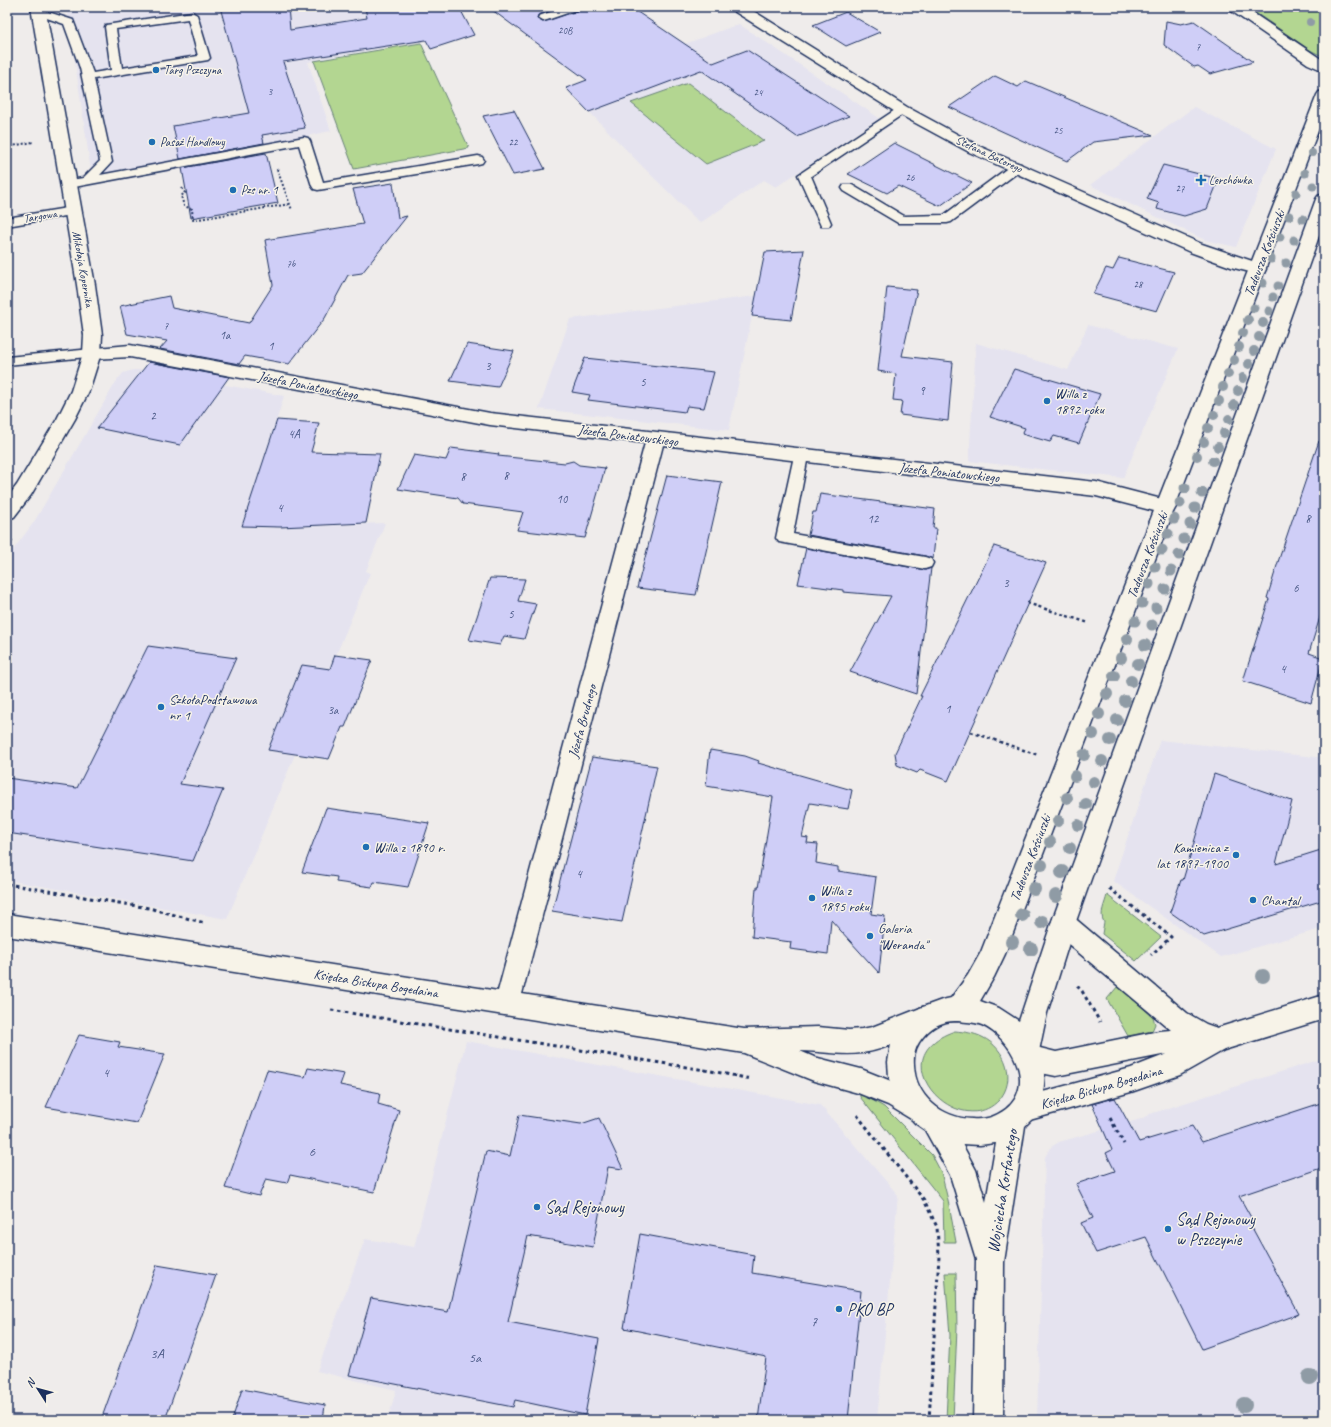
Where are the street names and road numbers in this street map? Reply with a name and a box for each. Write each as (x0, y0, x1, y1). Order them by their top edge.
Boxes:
street label: Stefana Batorego (953, 132, 1026, 177)
street label: Targowa (22, 205, 59, 227)
street label: Tadeusza Kościuszki (1240, 205, 1290, 299)
street label: Mikołaja Kopernika (68, 230, 98, 309)
street label: Józefa Poniatowskiego (256, 367, 360, 404)
street label: Józefa Poniatowskiego (576, 421, 680, 450)
street label: Józefa Poniatowskiego (897, 459, 1001, 486)
street label: Tadeusza Kościuszki (1123, 507, 1173, 601)
street label: Józefa Brudnego (564, 681, 601, 761)
street label: Tadeusza Kościuszki (1006, 810, 1056, 904)
street label: Księdza Biskupa Bogedaina (313, 965, 440, 1002)
street label: Księdza Biskupa Bogedaina (1038, 1062, 1165, 1113)
street label: Wojciecha Korfantego (982, 1126, 1023, 1254)

